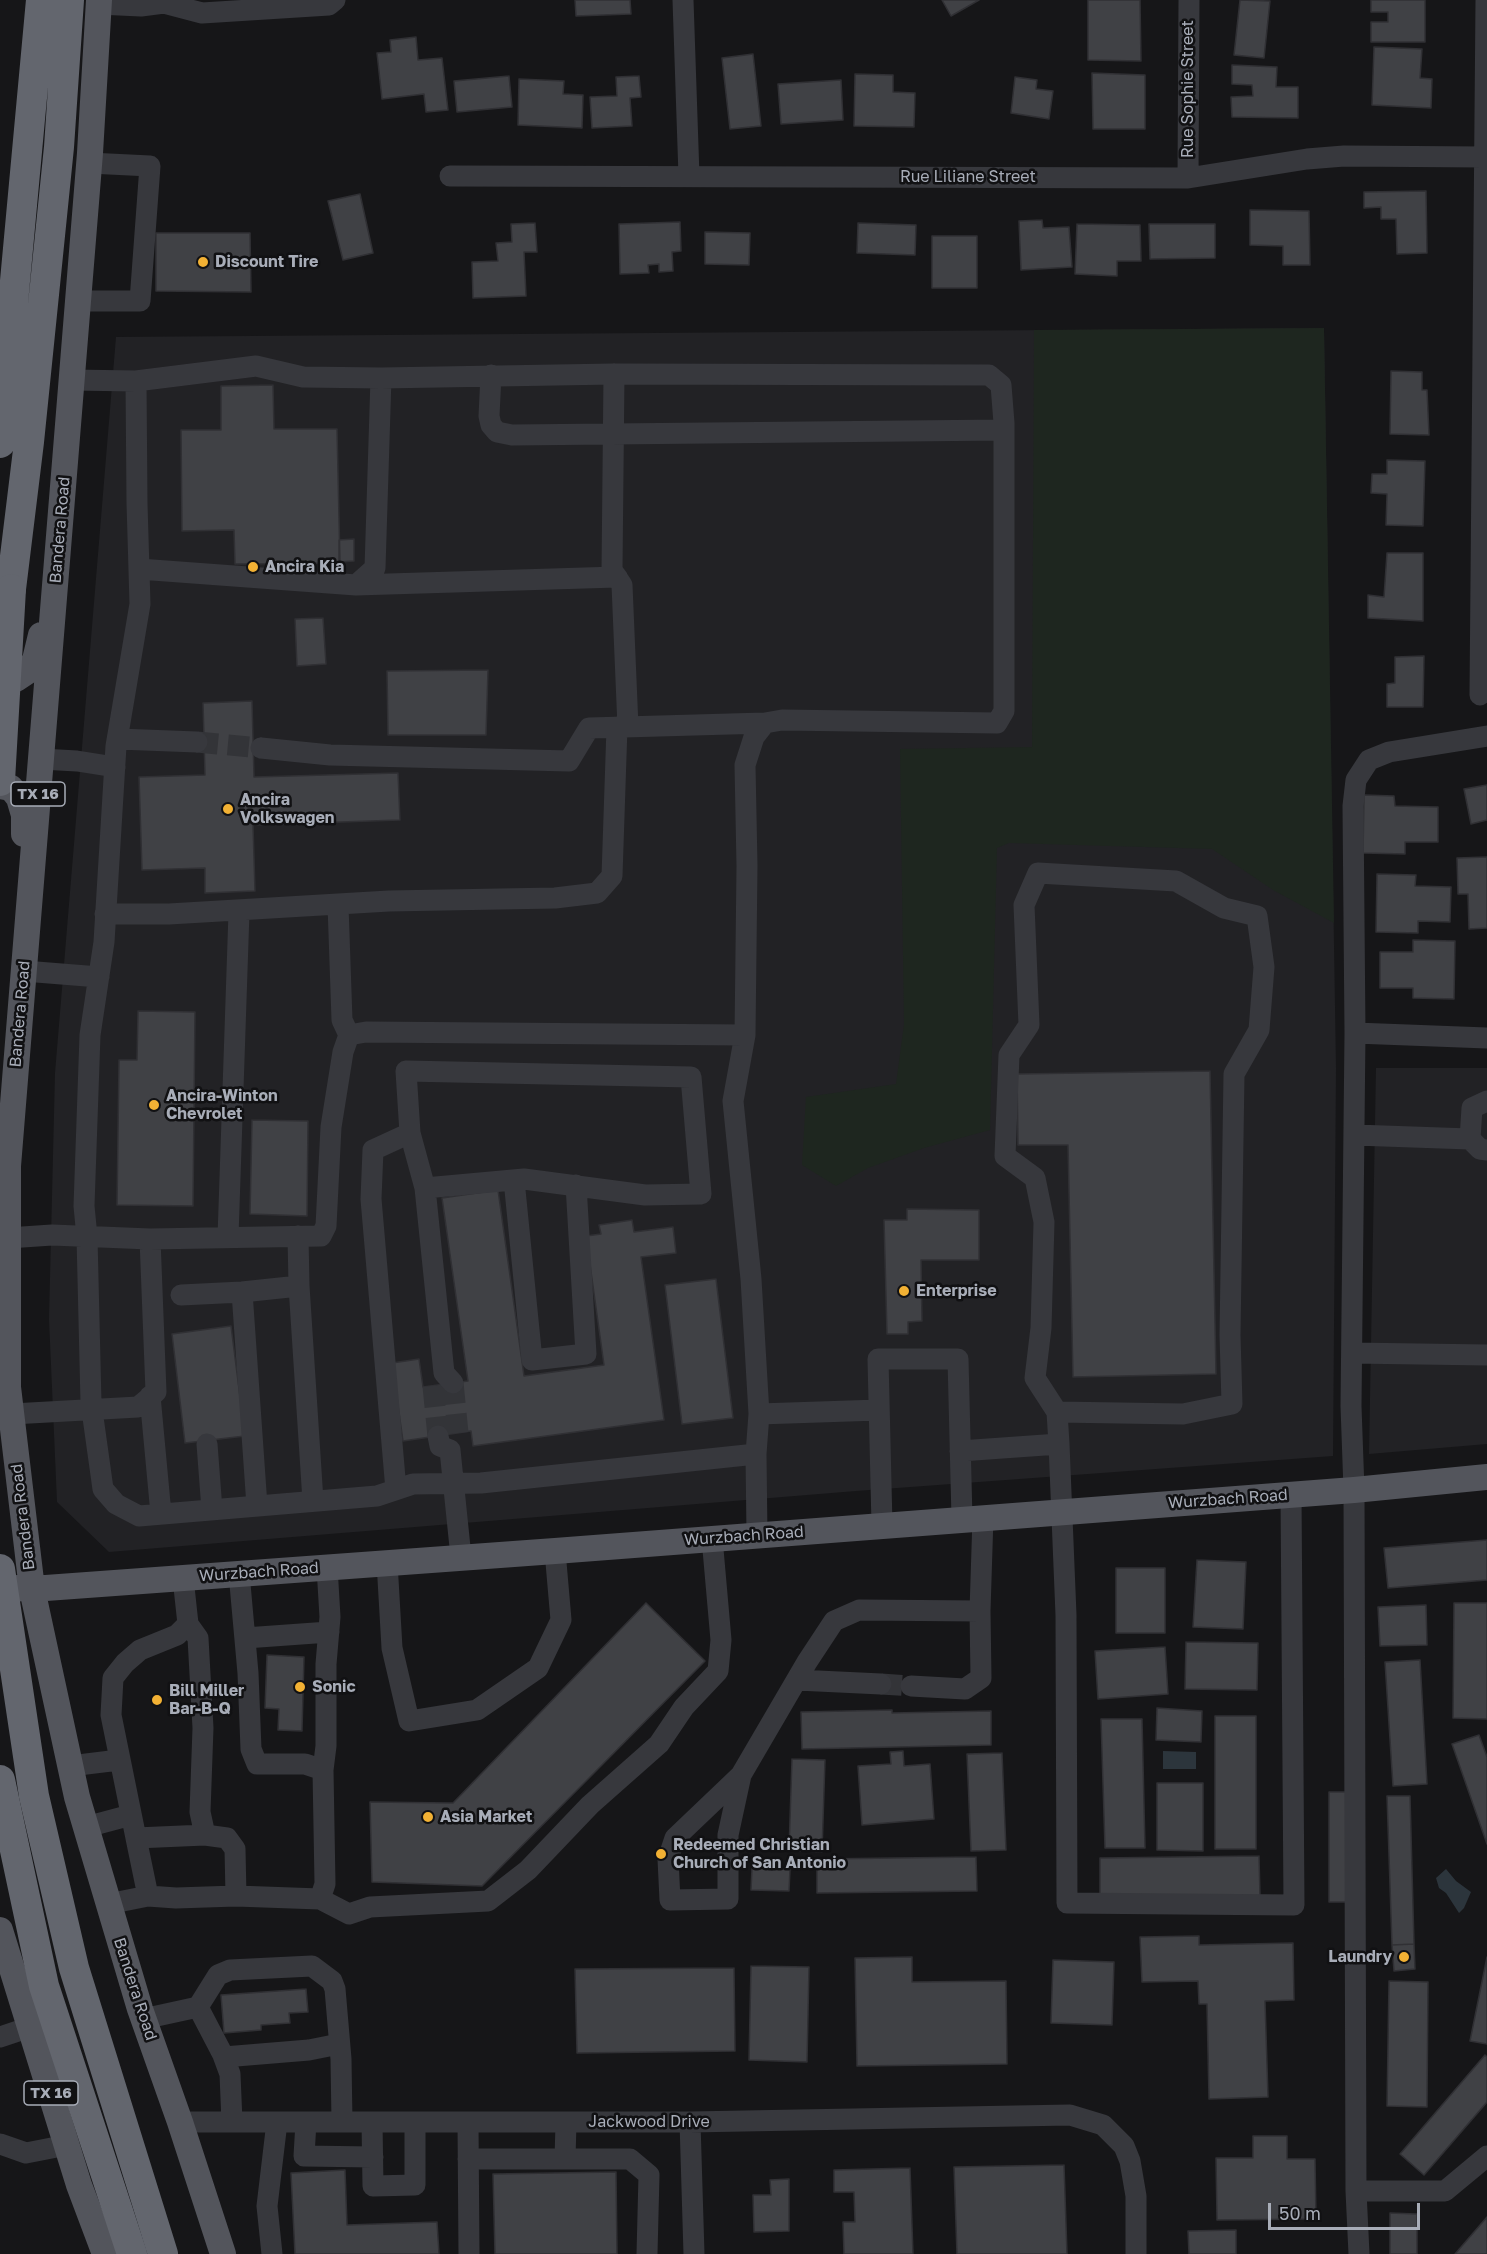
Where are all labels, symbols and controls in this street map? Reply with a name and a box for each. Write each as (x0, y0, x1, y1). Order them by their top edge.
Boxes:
street label: Rue Sophie Street (1178, 20, 1198, 158)
street label: Rue Liliane Street (900, 167, 1036, 187)
place label: Discount Tire (215, 252, 318, 272)
marker: Discount Tire (196, 255, 210, 269)
street label: Bandera Road (46, 476, 74, 584)
place label: Ancira Kia (265, 557, 344, 577)
marker: Ancira Kia (246, 560, 260, 574)
road number: TX 16 (11, 782, 65, 806)
place label: Ancira Volkswagen (240, 790, 335, 828)
marker: Ancira Volkswagen (221, 802, 235, 816)
street label: Bandera Road (6, 960, 34, 1068)
place label: Ancira-Winton Chevrolet (166, 1086, 278, 1124)
marker: Ancira-Winton Chevrolet (147, 1098, 161, 1112)
place label: Enterprise (916, 1281, 997, 1301)
marker: Enterprise (897, 1284, 911, 1298)
street label: Bandera Road (7, 1463, 39, 1571)
street label: Wurzbach Road (1168, 1485, 1288, 1513)
street label: Wurzbach Road (684, 1522, 804, 1550)
street label: Wurzbach Road (199, 1558, 319, 1586)
place label: Sonic (312, 1677, 356, 1697)
marker: Sonic (293, 1680, 307, 1694)
place label: Bill Miller Bar-B-Q (169, 1681, 244, 1719)
marker: Bill Miller Bar-B-Q (150, 1693, 164, 1707)
place label: Asia Market (440, 1807, 532, 1827)
marker: Asia Market (421, 1810, 435, 1824)
place label: Redeemed Christian Church of San Antonio (673, 1835, 846, 1873)
marker: Redeemed Christian Church of San Antonio (654, 1847, 668, 1861)
street label: Bandera Road (109, 1935, 161, 2043)
place label: Laundry (1328, 1947, 1392, 1967)
marker: Laundry (1397, 1950, 1411, 1964)
road number: TX 16 (24, 2081, 78, 2105)
street label: Jackwood Drive (588, 2112, 710, 2132)
scale bar (1271, 2191, 1422, 2229)
text: 50 m (1279, 2202, 1321, 2224)

